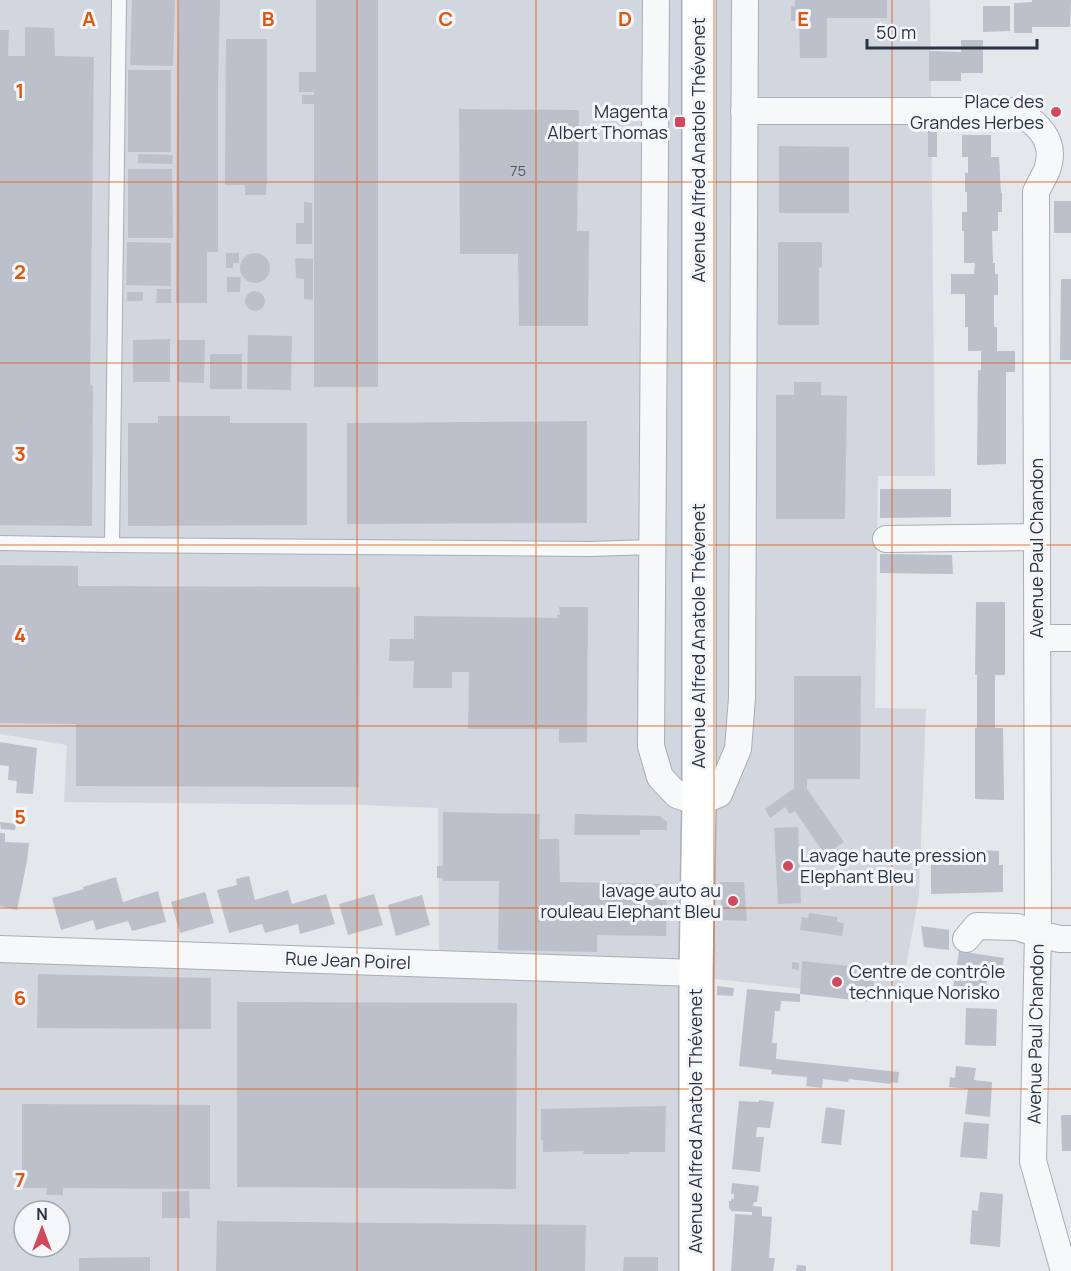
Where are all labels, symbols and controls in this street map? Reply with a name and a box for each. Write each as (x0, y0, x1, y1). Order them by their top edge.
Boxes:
text: A (82, 5, 96, 32)
text: B (262, 5, 275, 32)
text: C (439, 5, 453, 32)
text: D (618, 5, 632, 32)
text: E (797, 5, 809, 32)
scale bar (867, 12, 1036, 50)
street label: Avenue Alfred Anatole Thévenet (686, 17, 710, 283)
text: 50 m (876, 20, 916, 44)
text: 1 (16, 77, 24, 104)
place label: Place des Grandes Herbes (910, 89, 1044, 134)
place label: Magenta Albert Thomas (547, 99, 668, 144)
marker: Place des Grandes Herbes (1049, 105, 1063, 119)
marker: Magenta Albert Thomas (673, 115, 687, 129)
house number: 75 (510, 160, 526, 181)
text: 2 (14, 258, 26, 285)
text: 3 (14, 440, 26, 467)
street label: Avenue Paul Chandon (1024, 458, 1048, 638)
street label: Avenue Alfred Anatole Thévenet (686, 503, 710, 769)
text: 4 (14, 621, 26, 648)
text: 5 (14, 803, 26, 830)
place label: Lavage haute pression Elephant Bleu (800, 843, 987, 888)
marker: Lavage haute pression Elephant Bleu (781, 859, 795, 873)
place label: lavage auto au rouleau Elephant Bleu (541, 878, 721, 923)
marker: lavage auto au rouleau Elephant Bleu (726, 894, 740, 908)
street label: Avenue Paul Chandon (1021, 944, 1049, 1124)
street label: Rue Jean Poirel (285, 946, 411, 974)
place label: Centre de contrôle technique Norisko (849, 959, 1005, 1004)
marker: Centre de contrôle technique Norisko (830, 975, 844, 989)
text: 6 (14, 984, 26, 1011)
street label: Avenue Alfred Anatole Thévenet (683, 988, 707, 1254)
text: 7 (15, 1166, 25, 1193)
north arrow (12, 1199, 72, 1259)
text: N (36, 1203, 48, 1225)

